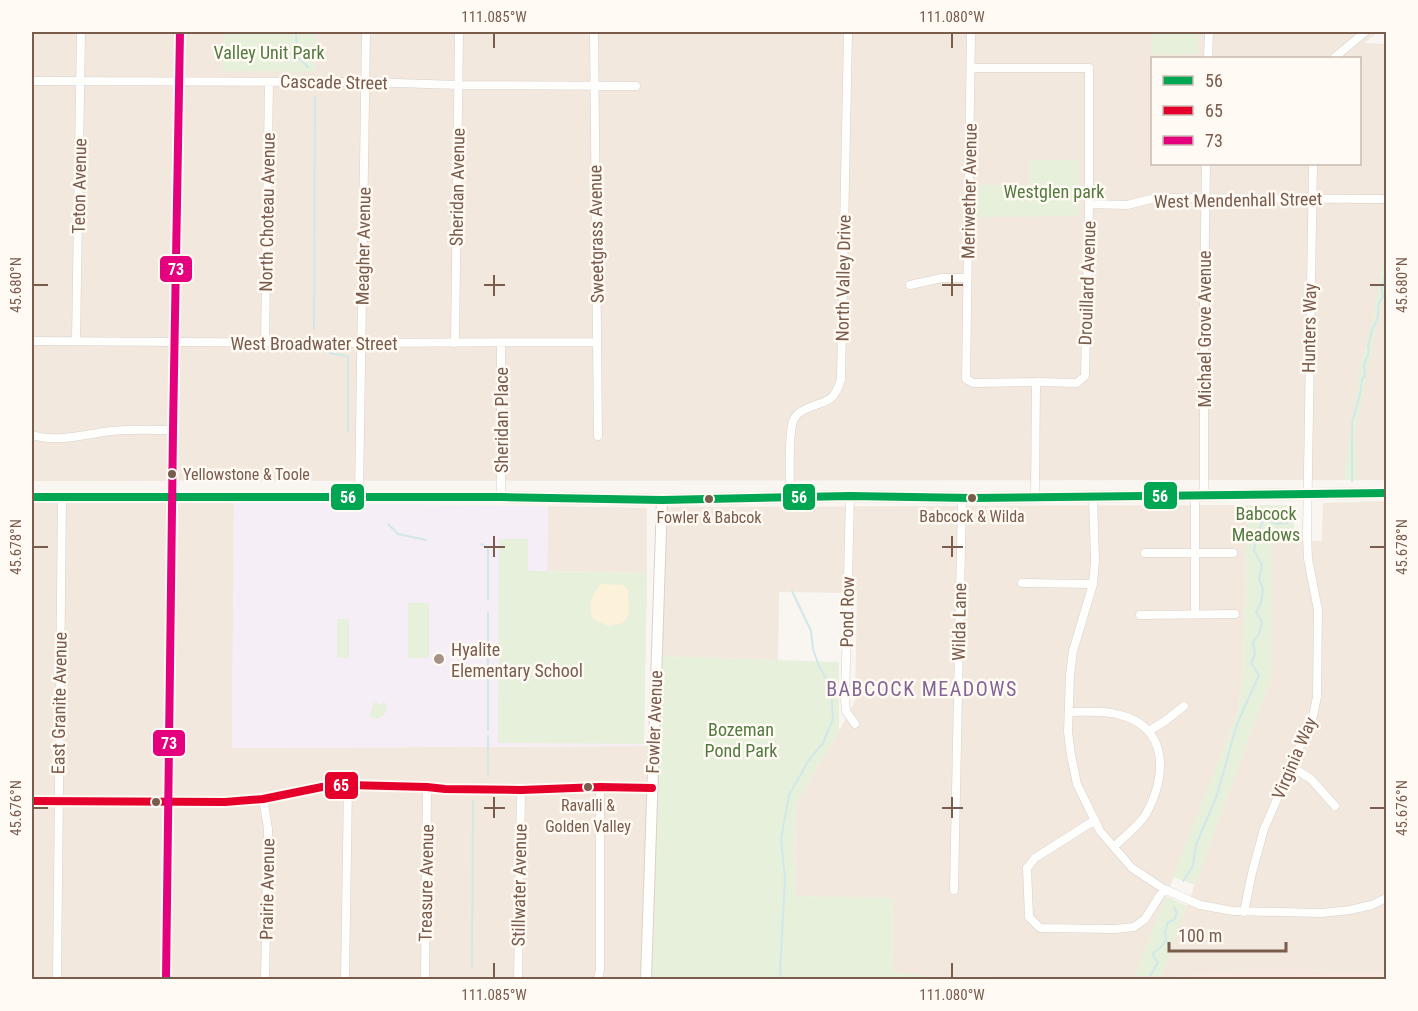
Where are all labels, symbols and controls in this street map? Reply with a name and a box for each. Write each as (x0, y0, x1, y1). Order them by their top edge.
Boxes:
text: 111.085°W (461, 8, 527, 26)
text: 111.080°W (919, 8, 985, 26)
park label: Valley Unit Park (213, 42, 325, 63)
legend (1151, 57, 1361, 165)
text: 56 (1205, 70, 1223, 91)
street label: Cascade Street (280, 71, 388, 93)
text: 65 (1205, 100, 1223, 121)
street label: Meriwether Avenue (957, 123, 981, 259)
street label: Sheridan Avenue (445, 128, 469, 246)
text: 73 (1205, 130, 1223, 151)
street label: North Choteau Avenue (255, 132, 279, 292)
street label: Teton Avenue (68, 138, 90, 234)
street label: Sweetgrass Avenue (584, 165, 608, 303)
park label: Westglen park (1004, 181, 1104, 202)
street label: Meagher Avenue (351, 187, 375, 305)
street label: West Mendenhall Street (1154, 188, 1322, 212)
street label: North Valley Drive (831, 214, 855, 342)
street label: Drouillard Avenue (1074, 220, 1100, 346)
street label: Michael Grove Avenue (1194, 251, 1215, 407)
line badge: 73 (159, 255, 193, 283)
text: 45.680°N (7, 257, 25, 313)
text: 45.680°N (1393, 257, 1411, 313)
text: 73 (168, 260, 184, 279)
street label: Hunters Way (1298, 283, 1320, 373)
street label: West Broadwater Street (230, 333, 398, 354)
street label: Sheridan Place (491, 367, 512, 473)
place label: Yellowstone & Toole (183, 465, 310, 484)
marker: Yellowstone & Toole (166, 468, 178, 480)
line badge: 56 (1143, 481, 1178, 510)
line badge: 56 (330, 483, 365, 511)
line badge: 56 (782, 483, 816, 511)
text: 56 (1152, 487, 1168, 506)
text: 56 (340, 488, 356, 507)
text: 56 (791, 488, 807, 507)
marker: Babcock & Wilda (966, 492, 978, 504)
marker: Fowler & Babcok (703, 493, 715, 505)
park label: Babcock Meadows (1232, 503, 1300, 545)
place label: Babcock & Wilda (919, 507, 1025, 526)
place label: Fowler & Babcok (657, 508, 762, 527)
text: 45.678°N (7, 519, 25, 575)
text: 45.678°N (1393, 519, 1411, 575)
street label: Pond Row (836, 576, 858, 648)
street label: Wilda Lane (948, 583, 970, 661)
street label: East Granite Avenue (47, 632, 71, 774)
place label: Hyalite Elementary School (451, 639, 583, 681)
marker: Hyalite Elementary School (432, 652, 446, 666)
street label: Fowler Avenue (642, 670, 666, 774)
district label: BABCOCK MEADOWS (826, 677, 1018, 701)
street label: Virginia Way (1267, 713, 1321, 802)
park label: Bozeman Pond Park (705, 719, 777, 761)
line badge: 73 (152, 729, 186, 757)
text: 73 (161, 734, 177, 753)
line badge: 65 (324, 771, 359, 800)
text: 65 (333, 776, 349, 795)
text: 45.676°N (7, 780, 25, 836)
text: 45.676°N (1393, 780, 1411, 836)
marker: Ravalli & Golden Valley (582, 781, 594, 793)
unlabelled marker (150, 796, 162, 808)
place label: Ravalli & Golden Valley (545, 796, 631, 836)
street label: Treasure Avenue (414, 824, 438, 942)
street label: Stillwater Avenue (507, 824, 531, 946)
street label: Prairie Avenue (256, 838, 278, 940)
scale bar (1169, 915, 1286, 953)
text: 100 m (1178, 925, 1222, 946)
text: 111.085°W (461, 986, 527, 1004)
text: 111.080°W (919, 986, 985, 1004)

